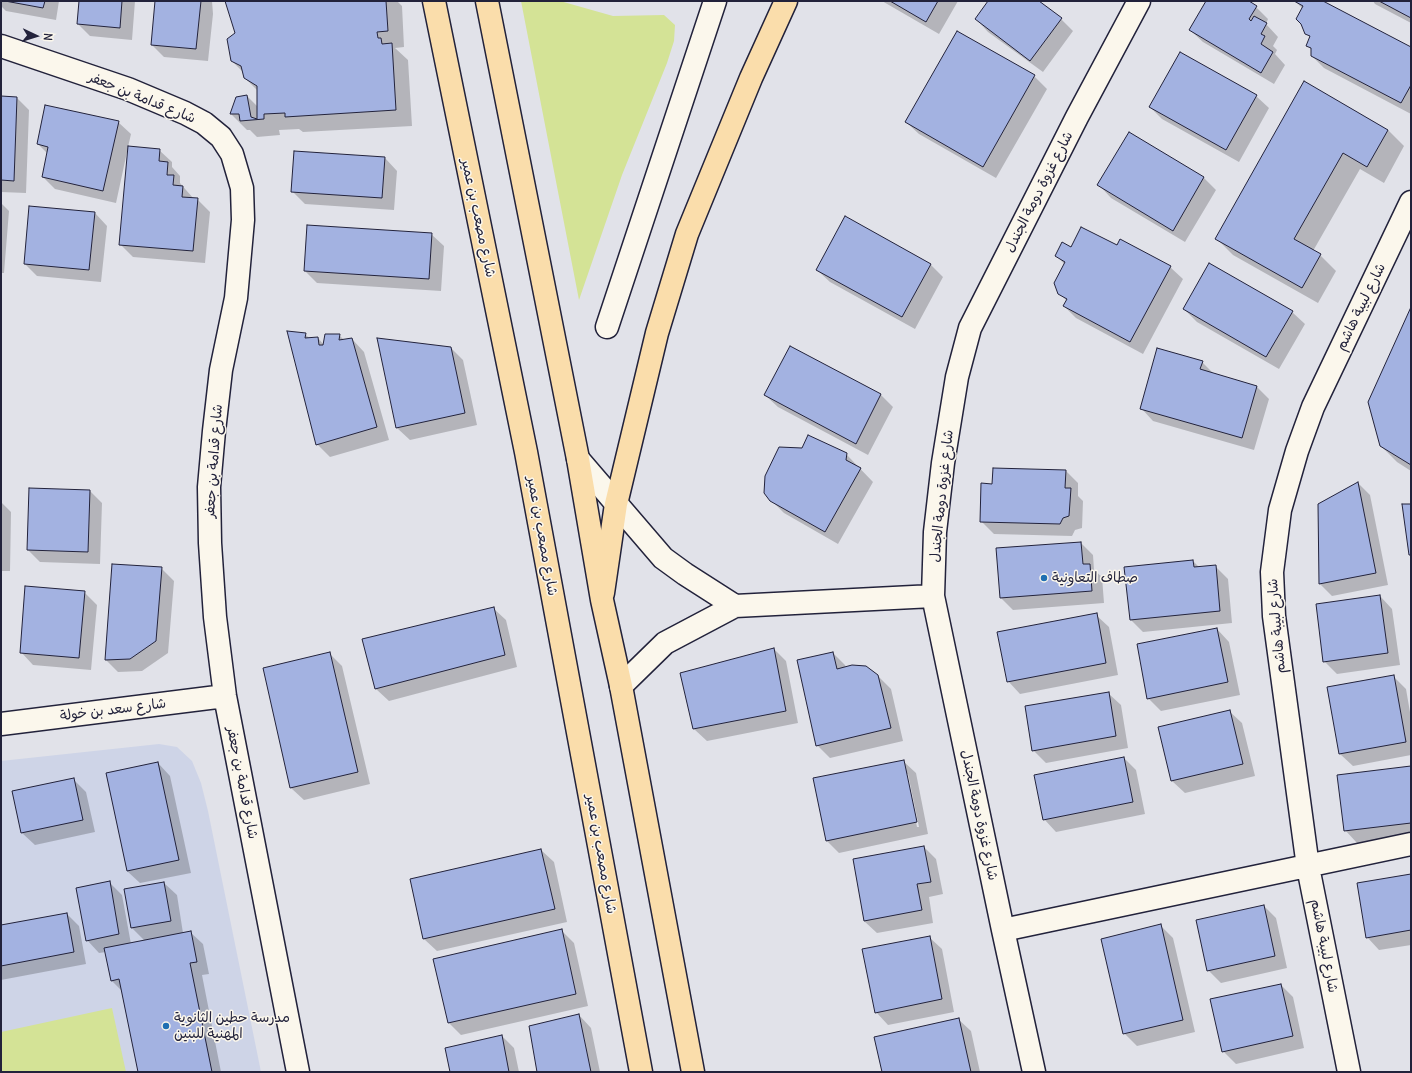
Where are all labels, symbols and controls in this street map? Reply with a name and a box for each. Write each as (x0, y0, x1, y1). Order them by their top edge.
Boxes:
north arrow (16, 16, 56, 56)
text: N (41, 33, 55, 41)
street label: شارع قدامة بن جعفر (86, 69, 198, 127)
street label: شارع غزوة دومة الجندل (1001, 129, 1077, 255)
street label: شارع مصعب بن عمير (457, 157, 499, 279)
street label: شارع لبيبة هاشم (1333, 261, 1389, 353)
street label: شارع قدامة بن جعفر (202, 404, 226, 518)
street label: شارع غزوة دومة الجندل (927, 429, 957, 563)
street label: شارع مصعب بن عمير (523, 475, 561, 597)
place label: صطاف التعاونية (1052, 570, 1138, 586)
marker: صطاف التعاونية (1039, 573, 1049, 583)
street label: شارع لبيبة هاشم (1264, 578, 1290, 674)
street label: شارع سعد بن خولة (59, 695, 167, 725)
street label: شارع قدامة بن جعفر (223, 725, 261, 841)
street label: شارع غزوة دومة الجندل (957, 748, 1001, 882)
street label: شارع مصعب بن عمير (582, 793, 620, 915)
street label: شارع لبيبة هاشم (1307, 898, 1341, 994)
place label: مدرسة حطين الثانوية المهنية للبنين (174, 1010, 290, 1042)
marker: مدرسة حطين الثانوية المهنية للبنين (161, 1021, 171, 1031)

